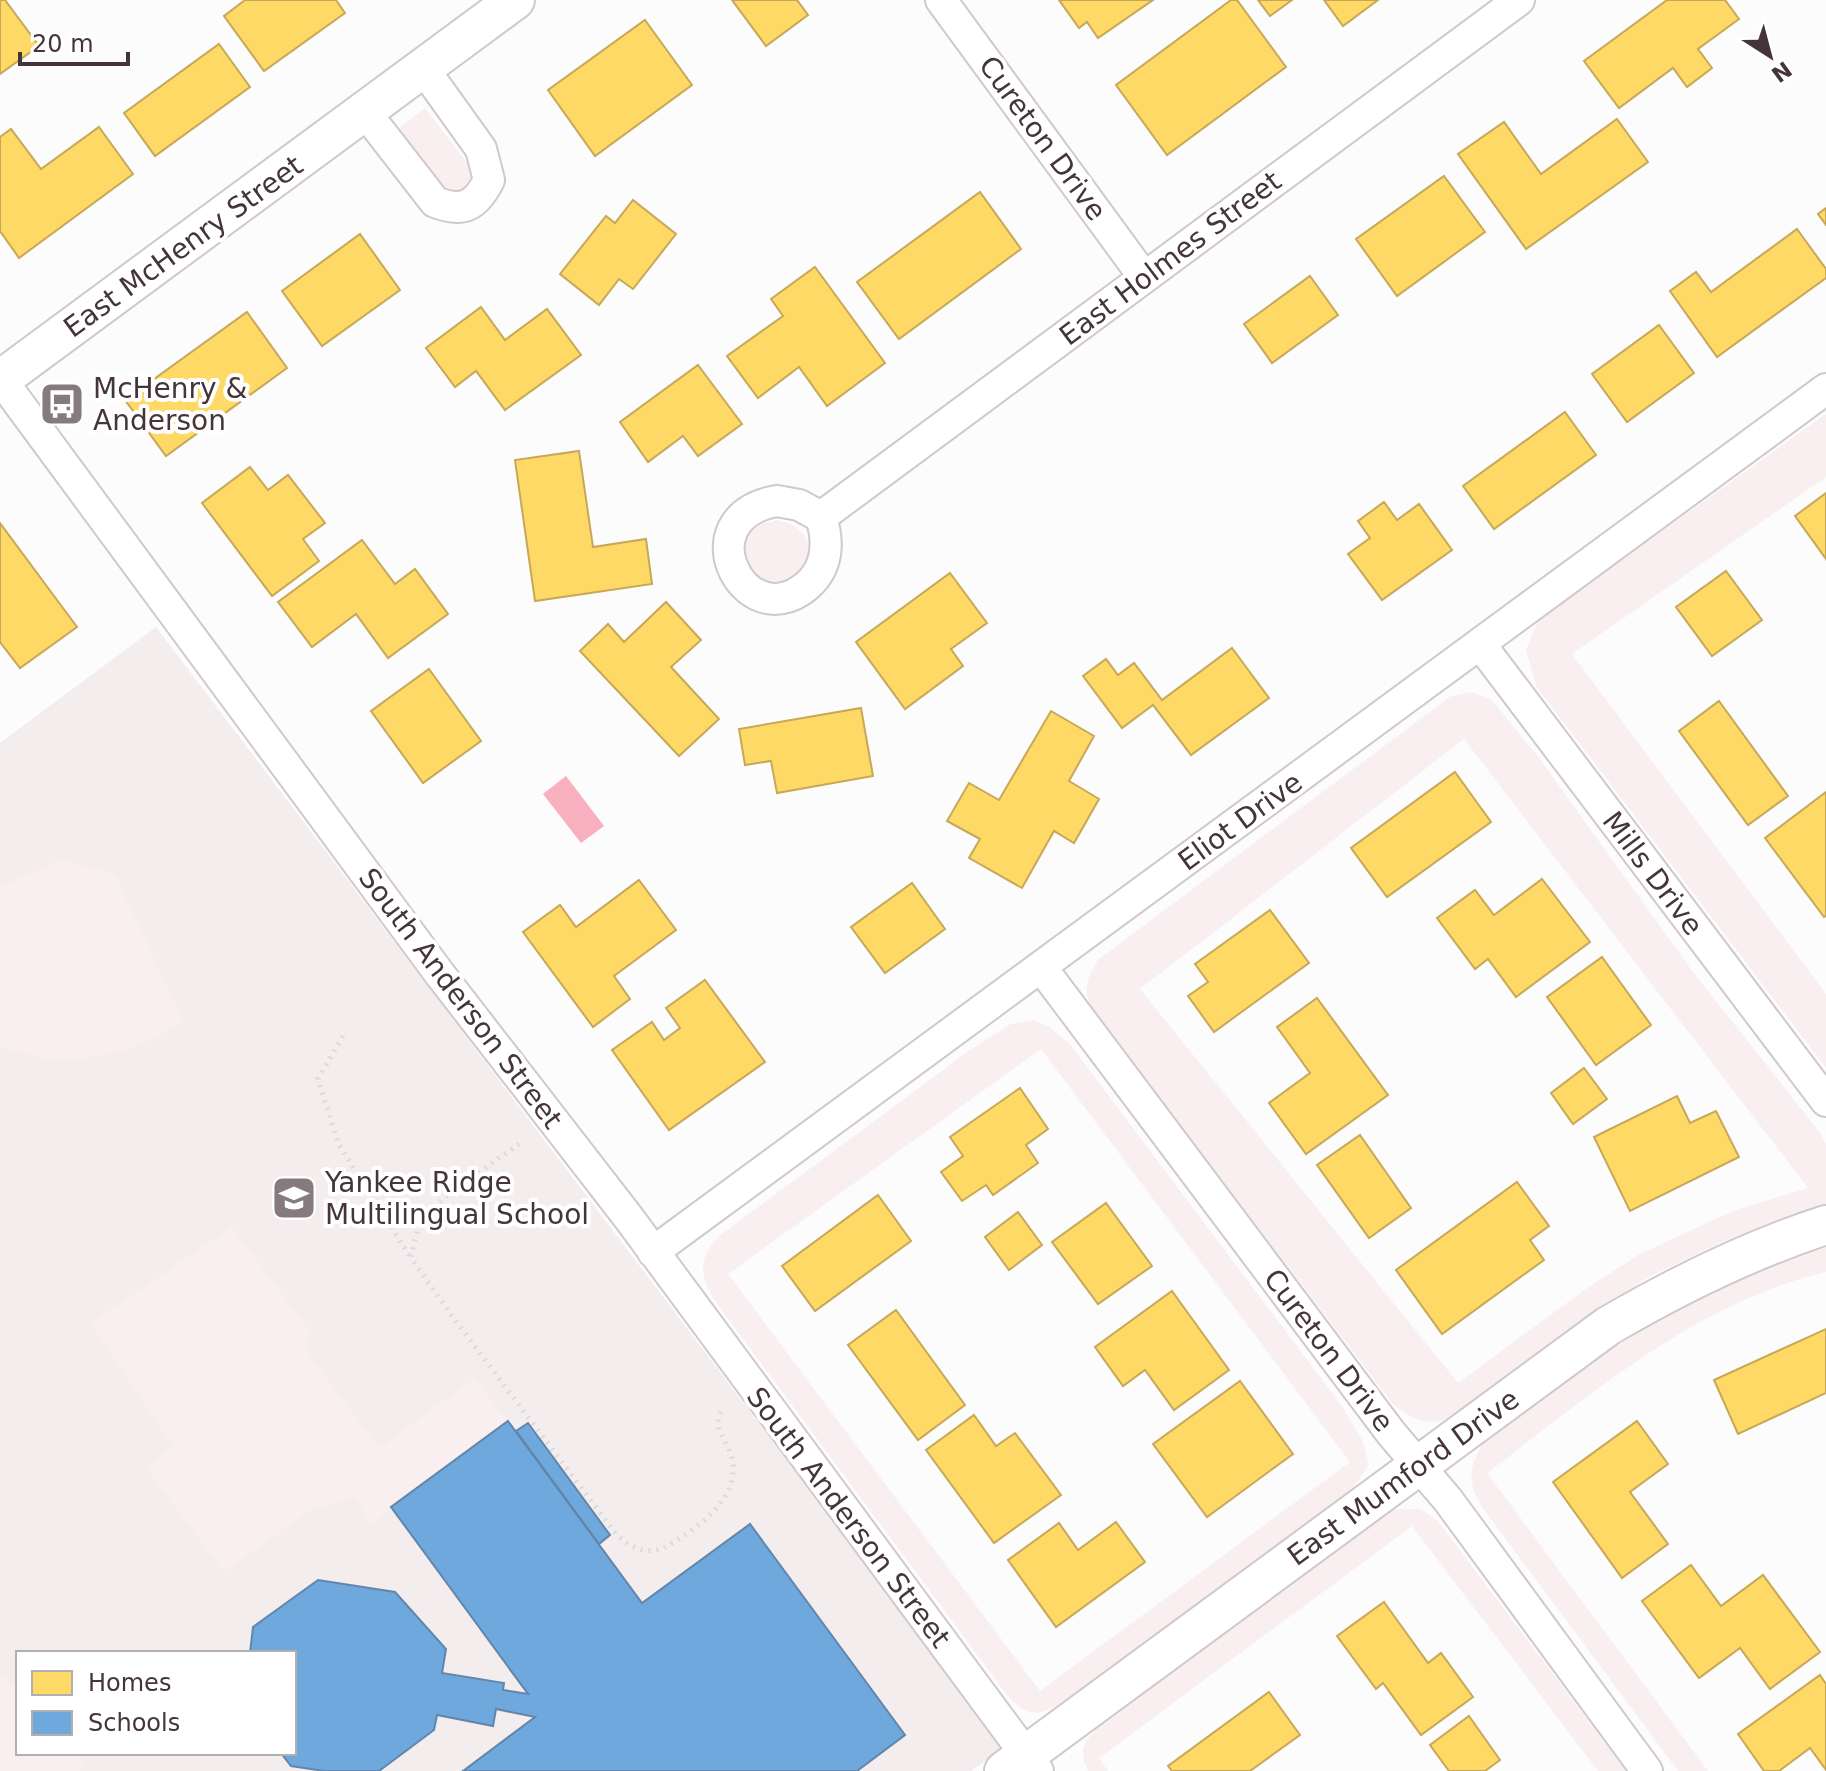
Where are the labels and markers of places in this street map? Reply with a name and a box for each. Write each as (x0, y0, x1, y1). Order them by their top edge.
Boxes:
place label: McHenry & Anderson (93, 372, 247, 437)
bus stop icon: McHenry & Anderson (38, 380, 86, 428)
place label: Yankee Ridge Multilingual School (324, 1166, 589, 1231)
school or university icon: Yankee Ridge Multilingual School (270, 1174, 318, 1222)

